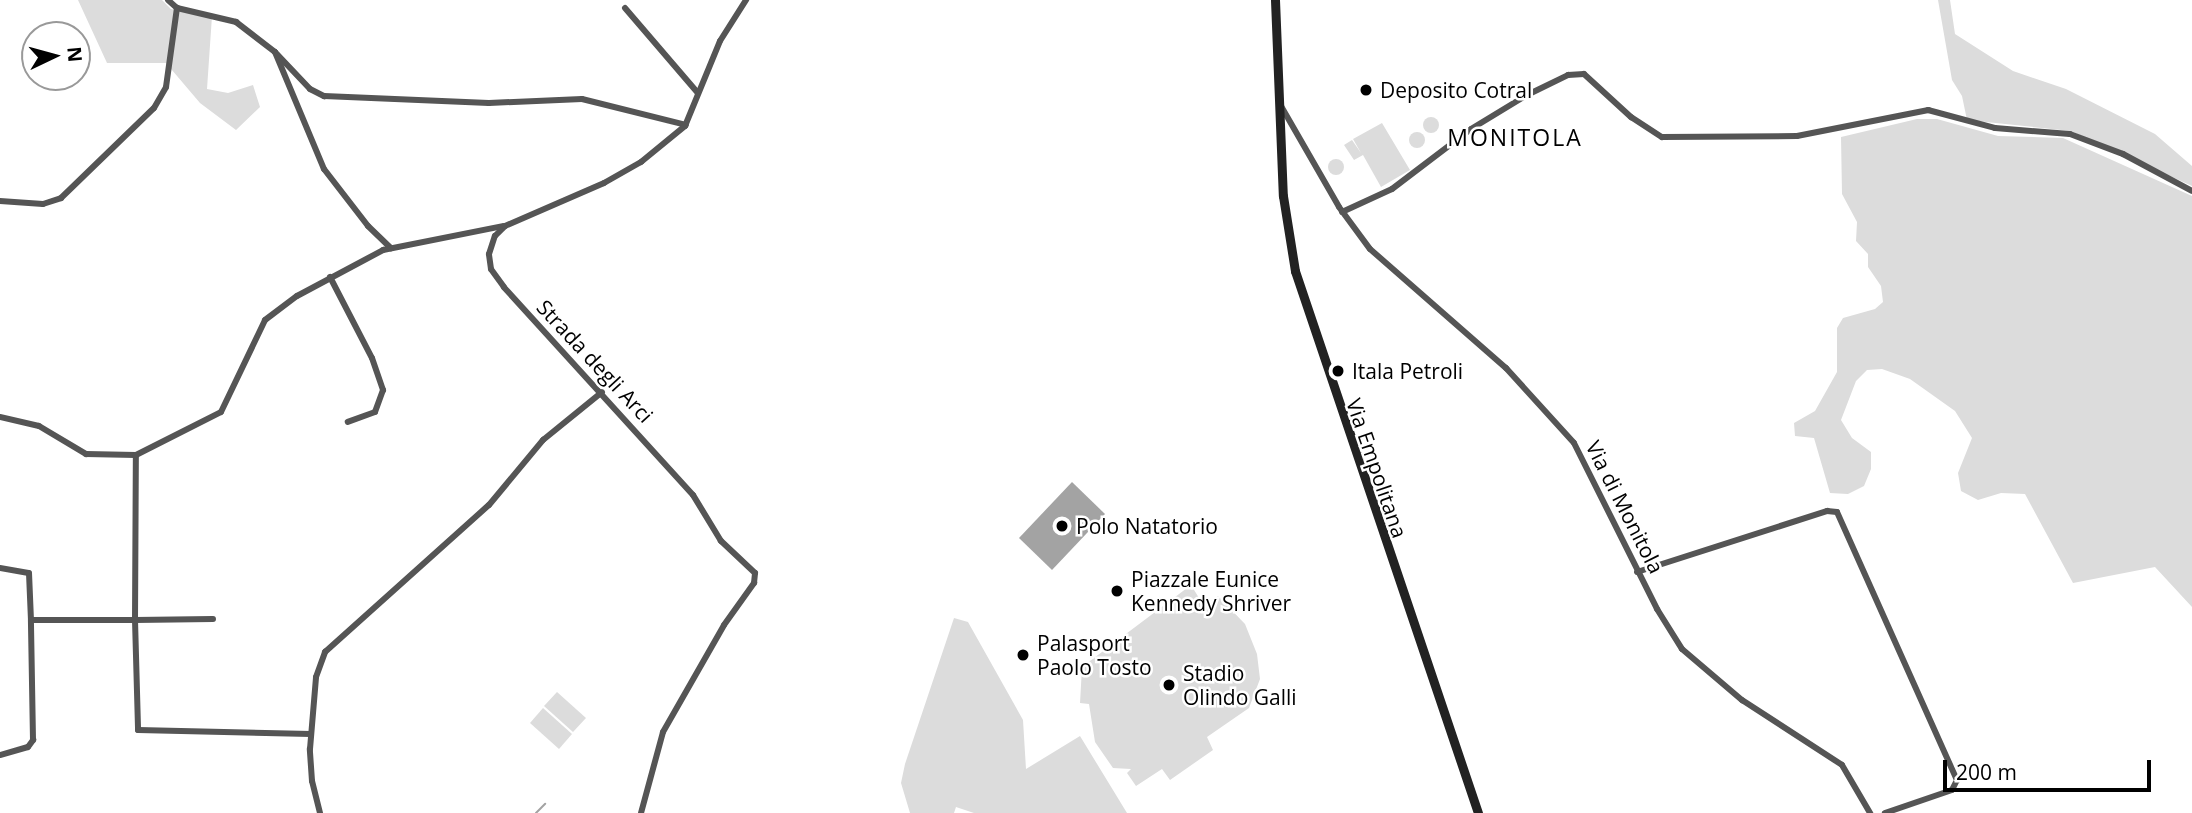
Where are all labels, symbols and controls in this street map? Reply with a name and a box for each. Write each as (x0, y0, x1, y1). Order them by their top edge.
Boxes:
north arrow (21, 21, 91, 91)
text: N (61, 46, 89, 63)
place label: Deposito Cotral (1380, 77, 1532, 103)
marker: Deposito Cotral (1358, 82, 1374, 98)
district label: MONITOLA (1448, 123, 1582, 151)
street label: Strada degli Arci (532, 294, 658, 428)
place label: Itala Petroli (1352, 358, 1463, 384)
marker: Itala Petroli (1330, 363, 1346, 379)
street label: Via Empolitana (1341, 395, 1413, 541)
street label: Via di Monitola (1581, 437, 1669, 577)
place label: Polo Natatorio (1076, 513, 1218, 539)
marker: Polo Natatorio (1054, 518, 1070, 534)
place label: Piazzale Eunice Kennedy Shriver (1131, 566, 1291, 616)
marker: Piazzale Eunice Kennedy Shriver (1109, 583, 1125, 599)
place label: Palasport Paolo Tosto (1037, 630, 1152, 680)
marker: Palasport Paolo Tosto (1015, 647, 1031, 663)
place label: Stadio Olindo Galli (1183, 660, 1297, 710)
marker: Stadio Olindo Galli (1161, 677, 1177, 693)
scale bar (1947, 746, 2155, 790)
text: 200 m (1956, 758, 2017, 786)

